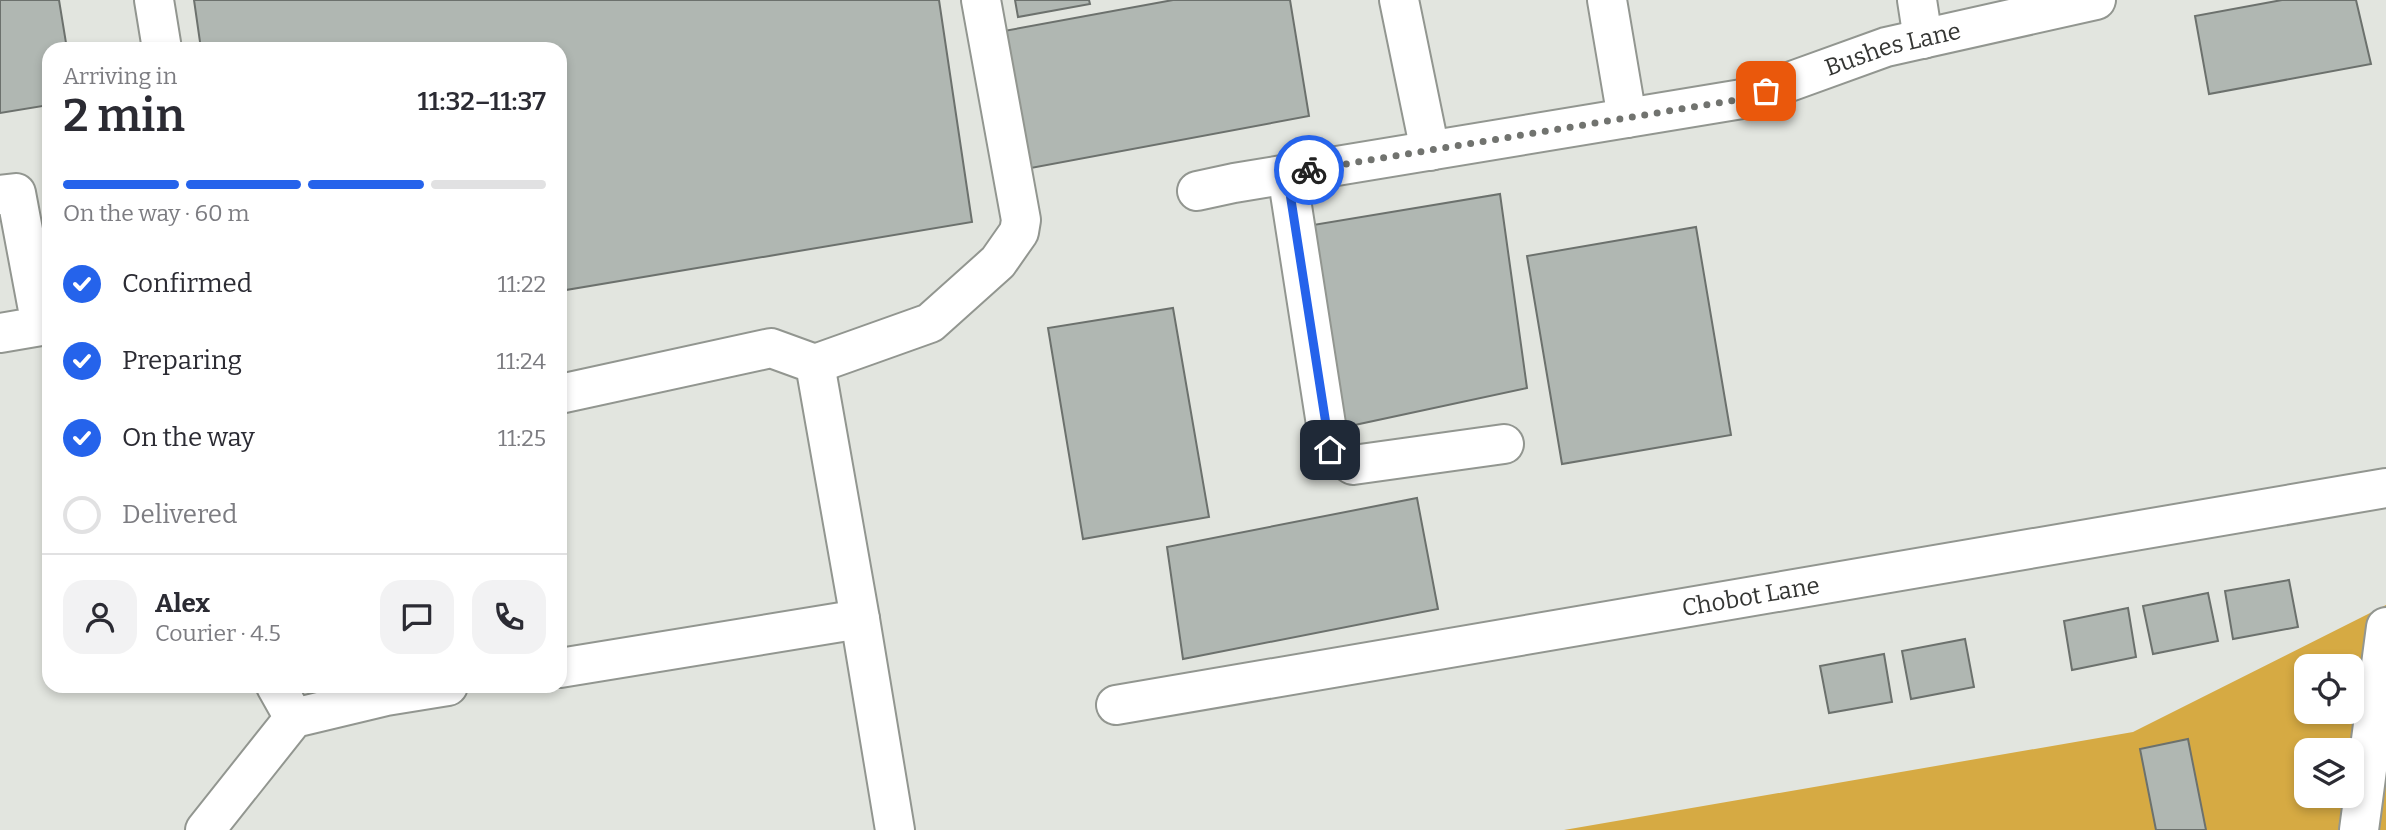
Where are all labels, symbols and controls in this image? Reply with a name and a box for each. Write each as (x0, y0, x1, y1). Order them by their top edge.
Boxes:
street label: Bushes Lane (1821, 17, 1964, 82)
pin (1736, 61, 1796, 121)
text: Arriving in (63, 62, 177, 90)
icon: bag (1747, 72, 1785, 110)
text: 11:32–11:37 (418, 86, 546, 117)
text: 2 min (63, 88, 185, 143)
courier (1274, 135, 1344, 205)
icon: bike (1290, 151, 1328, 189)
text: On the way · 60 m (63, 199, 249, 227)
icon: check (63, 265, 101, 303)
text: Confirmed (122, 268, 252, 299)
text: 11:22 (497, 270, 546, 298)
icon: check (63, 342, 101, 380)
text: Preparing (122, 345, 242, 376)
text: 11:24 (497, 347, 546, 375)
icon: check (63, 419, 101, 457)
pin (1300, 420, 1360, 480)
text: On the way (122, 422, 255, 453)
text: 11:25 (498, 424, 546, 452)
icon: home (1311, 431, 1349, 469)
text: Delivered (122, 499, 237, 530)
street label: Chobot Lane (1680, 571, 1822, 622)
button: person (63, 580, 137, 654)
button: chat (380, 580, 454, 654)
button: phone (472, 580, 546, 654)
text: Alex (155, 588, 210, 619)
text: Courier · 4.5 (155, 619, 281, 647)
map controls (2294, 654, 2364, 808)
button: locate (2294, 654, 2364, 724)
button: layers (2294, 738, 2364, 808)

